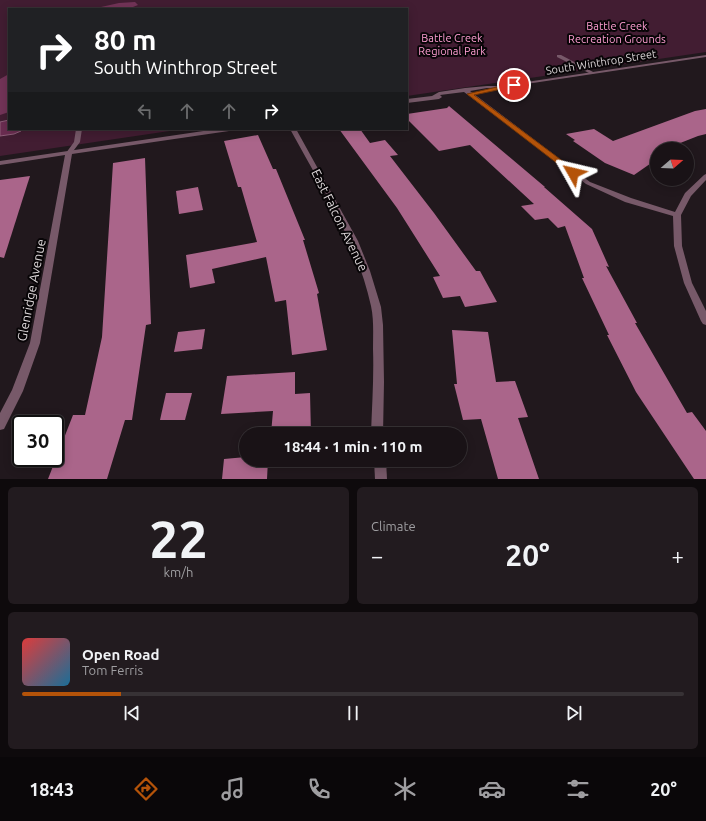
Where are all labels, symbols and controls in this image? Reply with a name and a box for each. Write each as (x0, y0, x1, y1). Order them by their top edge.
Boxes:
park label: Battle Creek Recreation Grounds (568, 20, 666, 45)
icon: right (28, 24, 80, 76)
text: 80 m (94, 24, 156, 55)
park label: Battle Creek Regional Park (418, 32, 486, 57)
street label: South Winthrop Street (545, 47, 658, 77)
text: South Winthrop Street (94, 57, 277, 77)
pin (497, 68, 531, 102)
icon: arrive (503, 74, 525, 96)
icon: left (134, 100, 156, 122)
icon: ahead (176, 100, 198, 122)
icon: ahead (218, 100, 240, 122)
icon: right (260, 100, 282, 122)
north arrow (650, 142, 694, 186)
map controls (650, 142, 694, 186)
position arrow (552, 152, 594, 194)
street label: East Falcon Avenue (309, 167, 371, 273)
street label: Glenridge Avenue (14, 238, 48, 342)
speed limit sign: 30 (12, 415, 64, 467)
text: 18:44 · 1 min · 110 m (284, 438, 422, 455)
text: 22 (149, 510, 208, 568)
text: Climate (371, 519, 416, 533)
text: 20° (505, 538, 550, 572)
text: − (371, 543, 383, 568)
text: + (672, 543, 684, 568)
text: km/h (163, 565, 194, 579)
text: Open Road (82, 646, 159, 663)
text: Tom Ferris (82, 663, 143, 677)
icon: previous (121, 702, 143, 724)
icon: pause (342, 702, 364, 724)
icon: next (563, 702, 585, 724)
icon: directions (132, 775, 160, 803)
icon: music (219, 775, 247, 803)
icon: phone (305, 775, 333, 803)
icon: climate (391, 775, 419, 803)
icon: car (478, 775, 506, 803)
icon: filters (564, 775, 592, 803)
text: 18:43 (29, 779, 74, 799)
text: 20° (650, 779, 677, 799)

